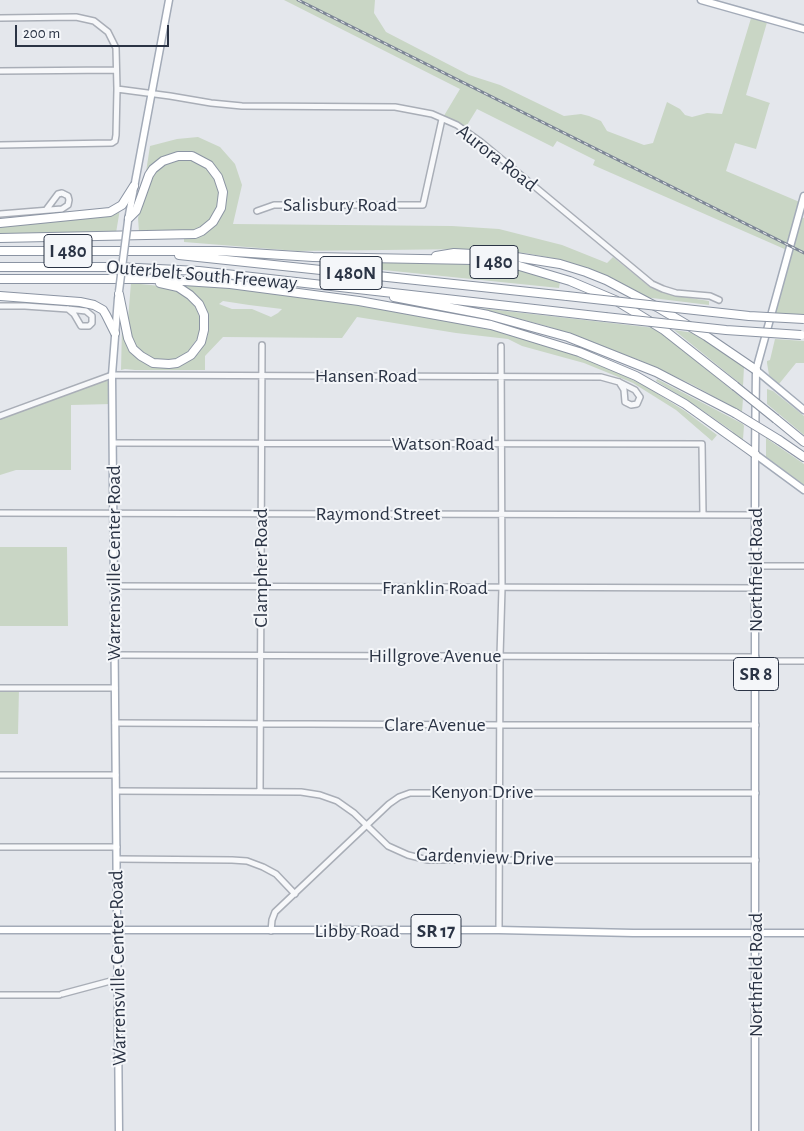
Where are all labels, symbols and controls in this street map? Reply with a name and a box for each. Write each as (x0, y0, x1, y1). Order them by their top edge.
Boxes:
scale bar (18, 15, 171, 47)
text: 200 m (23, 26, 60, 41)
street label: Aurora Road (452, 119, 542, 197)
street label: Salisbury Road (283, 193, 397, 217)
road number: I 480 (44, 235, 92, 268)
road number: I 480 (470, 246, 518, 278)
street label: Outerbelt South Freeway (106, 255, 298, 295)
road number: I 480N (320, 256, 382, 290)
street label: Hansen Road (315, 364, 417, 388)
street label: Watson Road (392, 432, 494, 456)
street label: Warrensville Center Road (102, 465, 126, 661)
street label: Raymond Street (316, 502, 440, 526)
street label: Clampher Road (249, 508, 273, 628)
street label: Northfield Road (744, 508, 768, 632)
street label: Franklin Road (382, 576, 488, 600)
street label: Hillgrove Avenue (368, 644, 502, 668)
road number: SR 8 (734, 658, 778, 691)
street label: Clare Avenue (384, 713, 486, 737)
street label: Kenyon Drive (431, 780, 533, 804)
street label: Gardenview Drive (416, 843, 554, 871)
street label: Warrensville Center Road (104, 870, 132, 1066)
street label: Northfield Road (744, 913, 768, 1037)
road number: SR 17 (411, 914, 461, 948)
street label: Libby Road (314, 919, 400, 943)

